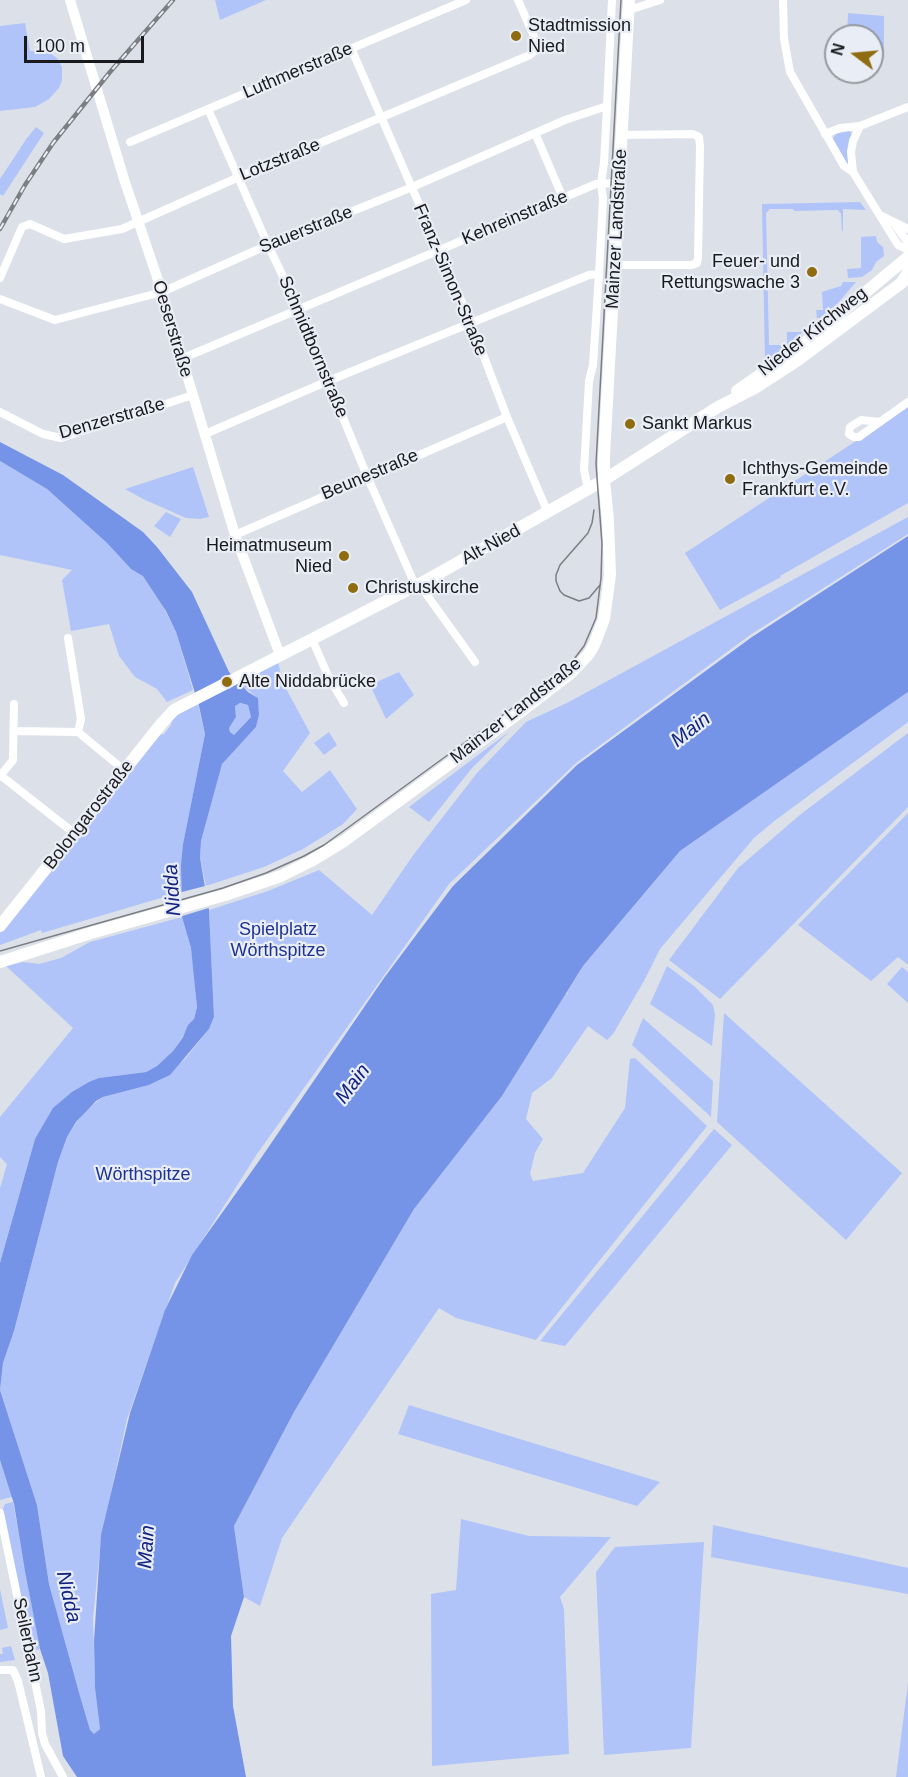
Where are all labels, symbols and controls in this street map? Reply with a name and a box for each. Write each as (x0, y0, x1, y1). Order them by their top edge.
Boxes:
place label: Stadtmission Nied (528, 15, 631, 57)
scale bar (27, 24, 147, 62)
north arrow (824, 24, 884, 84)
marker: Stadtmission Nied (509, 29, 523, 43)
text: 100 m (35, 36, 85, 56)
street label: Luthmerstraße (240, 38, 356, 104)
text: N (828, 42, 848, 57)
street label: Lotzstraße (237, 134, 323, 186)
street label: Mainzer Landstraße (602, 149, 632, 309)
street label: Kehreinstraße (459, 186, 571, 250)
street label: Sauerstraße (256, 201, 356, 259)
street label: Franz-Simon-Straße (408, 201, 492, 359)
place label: Feuer- und Rettungswache 3 (661, 251, 800, 294)
marker: Feuer- und Rettungswache 3 (805, 265, 819, 279)
street label: Schmidtbornstraße (273, 273, 353, 421)
street label: Oeserstraße (147, 278, 197, 380)
street label: Nieder Kirchweg (754, 283, 872, 381)
street label: Denzerstraße (57, 394, 167, 444)
place label: Sankt Markus (642, 413, 752, 435)
marker: Sankt Markus (623, 417, 637, 431)
street label: Beunestraße (318, 445, 422, 505)
place label: Ichthys-Gemeinde Frankfurt e.V. (742, 458, 888, 500)
marker: Ichthys-Gemeinde Frankfurt e.V. (723, 472, 737, 486)
street label: Alt-Nied (458, 520, 524, 570)
place label: Heimatmuseum Nied (206, 535, 332, 578)
marker: Heimatmuseum Nied (337, 549, 351, 563)
place label: Christuskirche (365, 577, 479, 599)
marker: Christuskirche (346, 581, 360, 595)
street label: Mainzer Landstraße (446, 653, 586, 769)
place label: Alte Niddabrücke (239, 671, 376, 693)
marker: Alte Niddabrücke (220, 675, 234, 689)
water label: Main (667, 707, 715, 753)
street label: Bolongarostraße (40, 756, 138, 874)
water label: Nidda (159, 863, 187, 917)
park label: Spielplatz Wörthspitze (230, 919, 326, 962)
water label: Main (330, 1059, 376, 1109)
park label: Wörthspitze (95, 1164, 191, 1186)
water label: Main (134, 1525, 160, 1569)
water label: Nidda (50, 1569, 86, 1625)
street label: Seilerbahn (7, 1596, 47, 1684)

